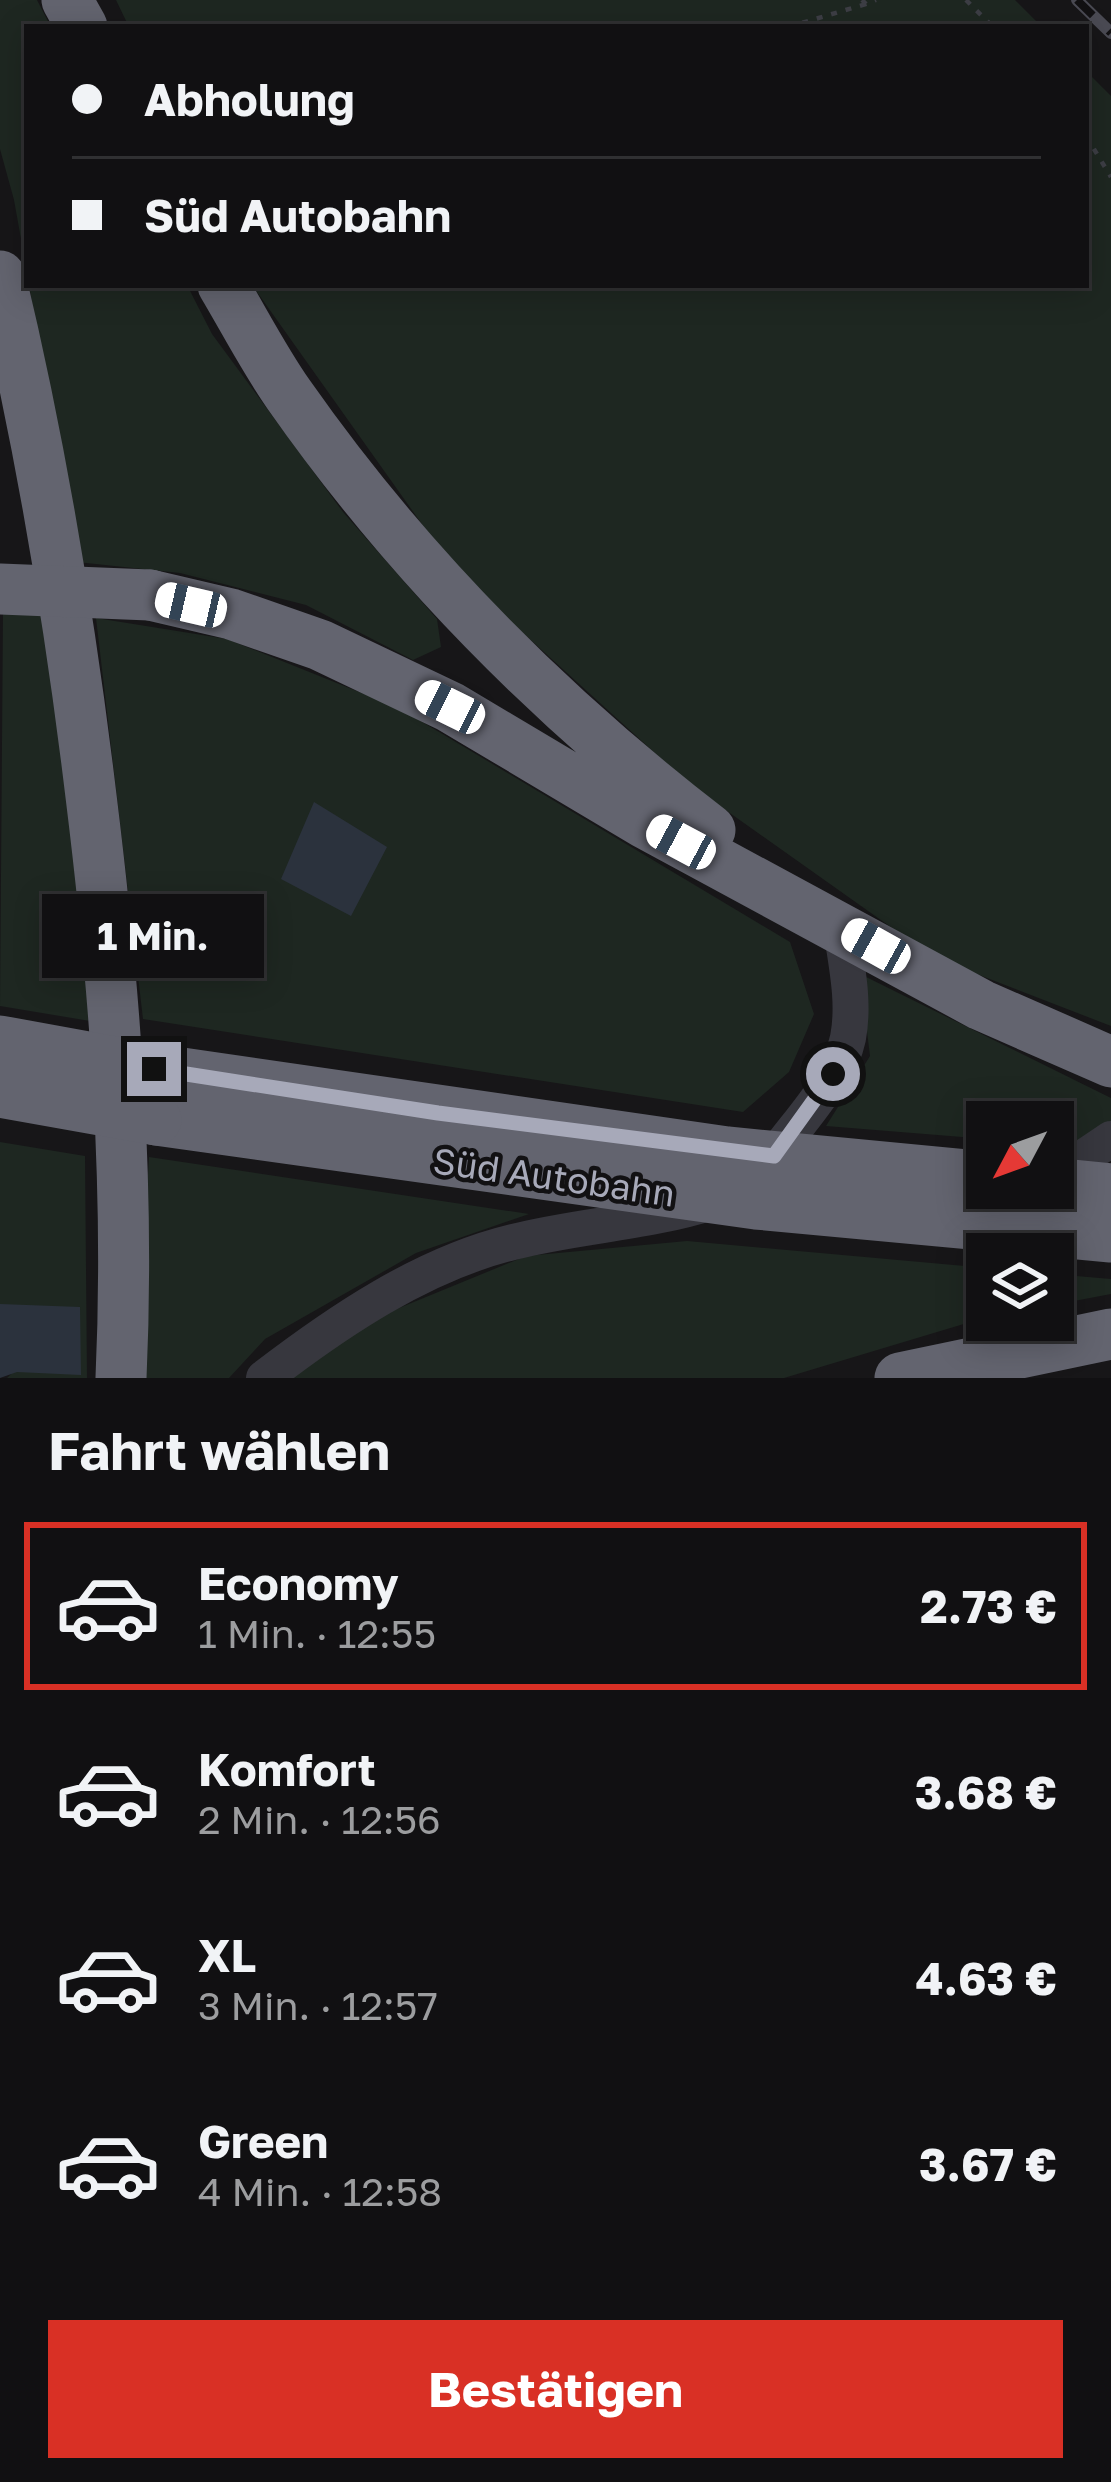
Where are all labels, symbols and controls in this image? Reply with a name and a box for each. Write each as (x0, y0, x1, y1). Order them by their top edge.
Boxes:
text: Abholung (144, 72, 355, 126)
text: Süd Autobahn (144, 188, 451, 242)
car (152, 579, 230, 631)
car (410, 675, 490, 739)
car (641, 809, 721, 875)
callout: 1 Min. (43, 895, 265, 979)
text: 1 Min. (97, 912, 209, 959)
car (836, 913, 916, 979)
route end (127, 1042, 181, 1096)
route start (806, 1047, 860, 1101)
north arrow (966, 1101, 1074, 1209)
map controls (966, 1101, 1074, 1341)
street label: Süd Autobahn (430, 1138, 678, 1215)
button: layers (966, 1233, 1074, 1341)
text: Fahrt wählen (48, 1417, 390, 1482)
icon: car (54, 1552, 162, 1660)
text: Economy (198, 1556, 399, 1610)
text: 2.73 € (920, 1579, 1057, 1633)
text: 1 Min. · 12:55 (198, 1610, 436, 1657)
icon: car (54, 1738, 162, 1846)
text: Komfort (198, 1742, 376, 1796)
text: 3.68 € (915, 1765, 1057, 1819)
text: 2 Min. · 12:56 (198, 1796, 441, 1843)
icon: car (54, 1924, 162, 2032)
text: XL (198, 1928, 256, 1982)
text: 4.63 € (915, 1951, 1057, 2005)
text: 3 Min. · 12:57 (198, 1982, 438, 2029)
icon: car (54, 2110, 162, 2218)
text: Green (198, 2114, 328, 2168)
text: 3.67 € (919, 2137, 1057, 2191)
text: 4 Min. · 12:58 (198, 2168, 442, 2215)
button: Bestätigen (48, 2320, 1063, 2458)

